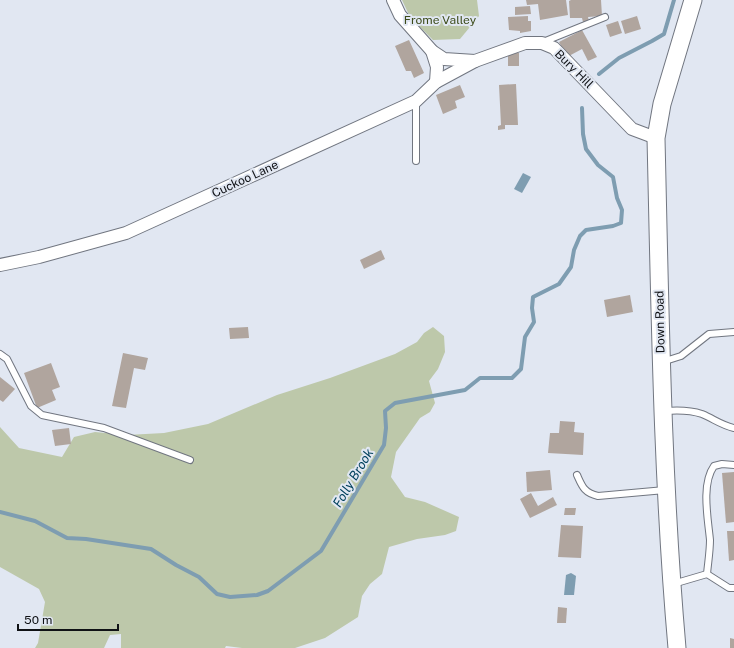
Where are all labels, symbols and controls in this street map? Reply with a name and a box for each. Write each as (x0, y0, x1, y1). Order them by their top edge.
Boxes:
park label: Frome Valley (404, 13, 477, 27)
street label: Bury Hill (552, 47, 596, 91)
street label: Cuckoo Lane (210, 157, 281, 200)
street label: Down Road (652, 291, 668, 353)
water label: Folly Brook (330, 446, 376, 510)
scale bar (18, 606, 118, 632)
text: 50 m (24, 613, 52, 627)

